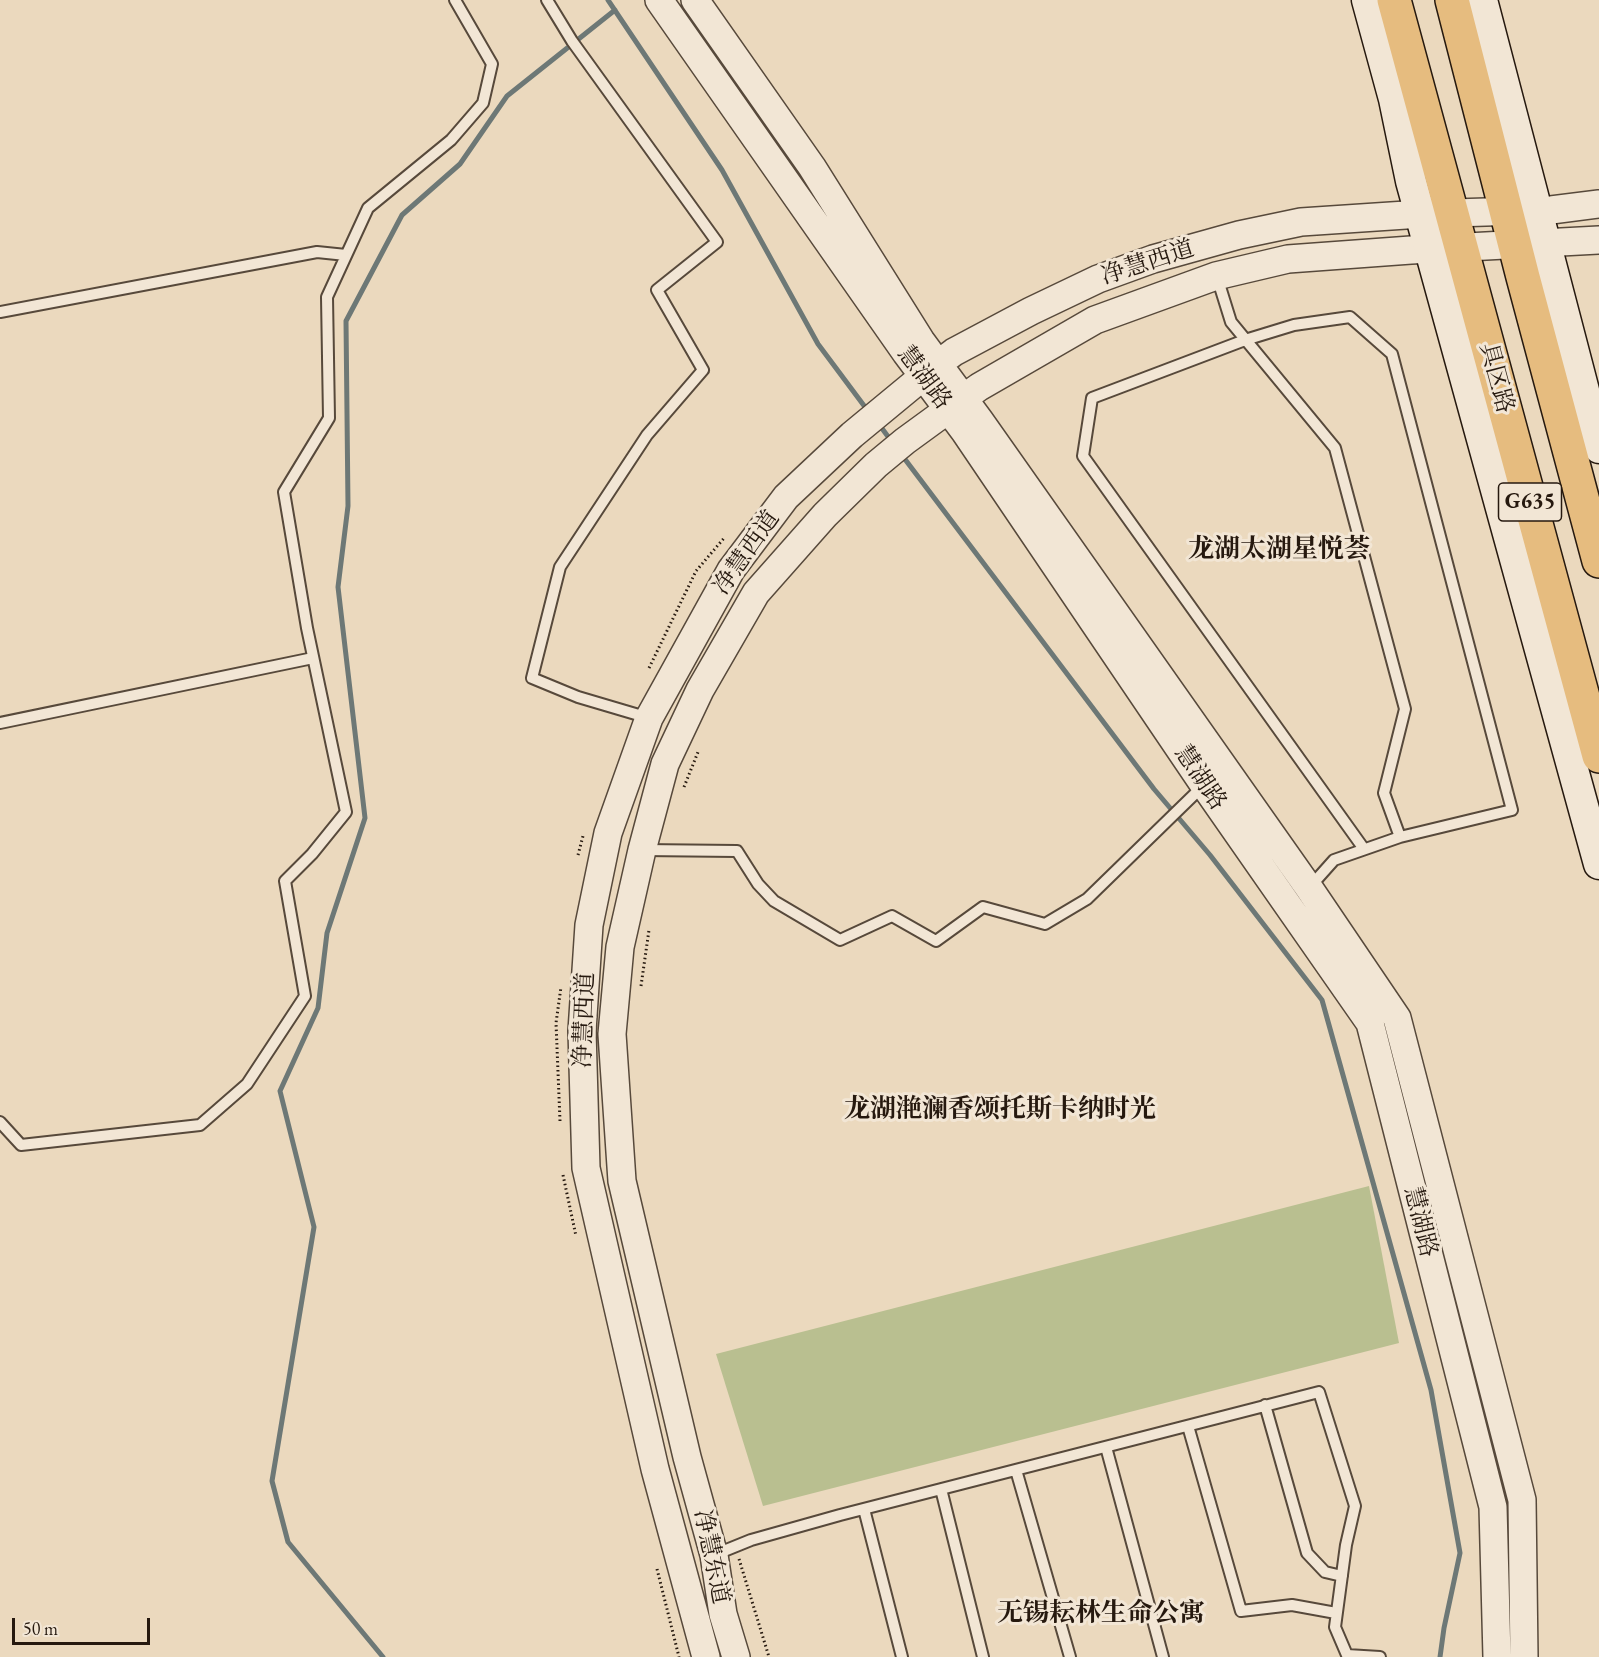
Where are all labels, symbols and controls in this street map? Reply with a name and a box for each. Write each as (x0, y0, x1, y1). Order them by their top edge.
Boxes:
street label: 净慧西道 (1098, 234, 1198, 292)
street label: 具区路 (1473, 339, 1519, 417)
street label: 慧湖路 (891, 341, 957, 415)
road number: G635 (1498, 483, 1562, 521)
street label: 净慧西道 (708, 505, 786, 601)
district label: 龙湖太湖星悦荟 (1188, 534, 1370, 566)
street label: 慧湖路 (1168, 740, 1232, 816)
street label: 净慧西道 (569, 972, 601, 1068)
district label: 龙湖滟澜香颂托斯卡纳时光 (844, 1094, 1156, 1126)
street label: 慧湖路 (1397, 1184, 1443, 1260)
street label: 净慧东道 (687, 1507, 735, 1607)
district label: 无锡耘林生命公寓 (997, 1598, 1205, 1630)
scale bar (15, 1606, 153, 1644)
text: 50 m (23, 1617, 58, 1640)

